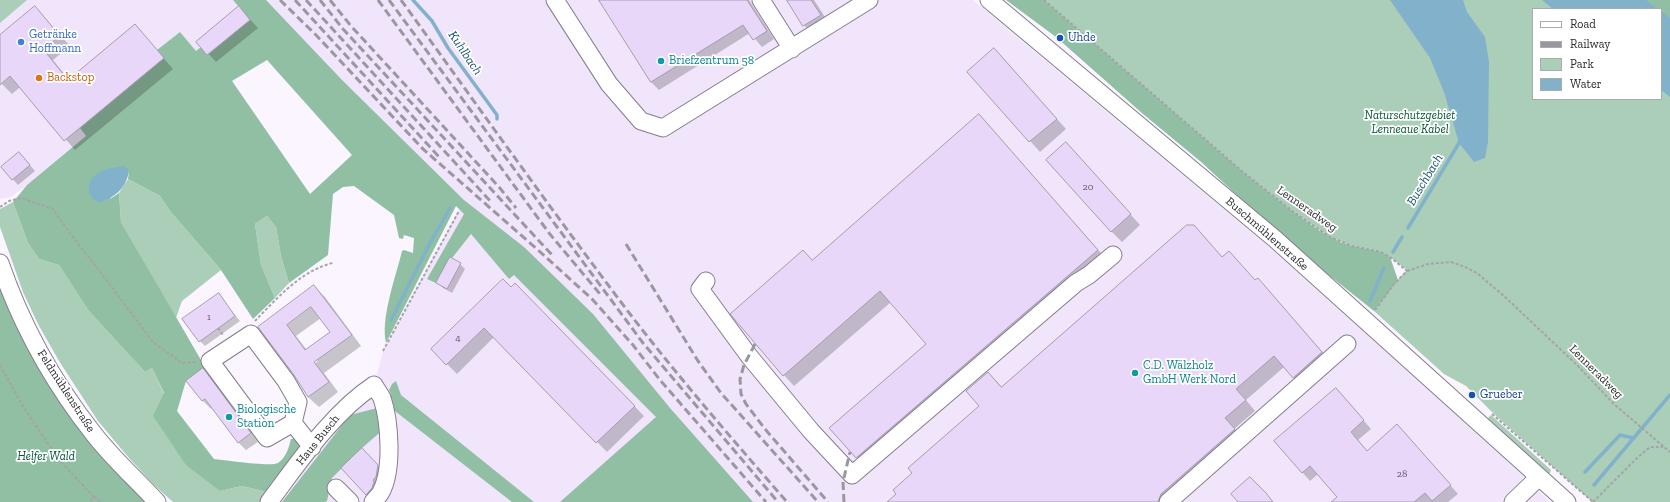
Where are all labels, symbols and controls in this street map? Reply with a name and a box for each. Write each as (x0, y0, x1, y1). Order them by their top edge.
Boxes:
legend (1532, 8, 1662, 100)
text: Road (1570, 17, 1596, 31)
place label: Getränke Hoffmann (29, 28, 81, 56)
water label: Kuhlbach (445, 28, 485, 78)
place label: Uhde (1068, 31, 1096, 45)
marker: Uhde (1055, 33, 1065, 43)
marker: Getränke Hoffmann (16, 37, 26, 47)
text: Railway (1570, 37, 1611, 51)
place label: Briefzentrum 58 (669, 54, 754, 68)
marker: Briefzentrum 58 (656, 56, 666, 66)
text: Park (1570, 57, 1594, 71)
place label: Backstop (47, 71, 94, 85)
marker: Backstop (34, 73, 44, 83)
text: Water (1570, 77, 1602, 91)
park label: Naturschutzgebiet Lenneaue Kabel (1365, 109, 1455, 137)
water label: Buschbach (1403, 151, 1447, 209)
house number: 20 (1083, 181, 1093, 193)
street label: Lenneradweg (1274, 183, 1340, 235)
street label: Buschmühlenstraße (1223, 194, 1311, 274)
house number: 1 (207, 311, 211, 323)
house number: 4 (455, 332, 461, 344)
street label: Lenneradweg (1566, 342, 1626, 402)
street label: Feldmühlenstraße (34, 347, 98, 435)
place label: C.D. Wälzholz GmbH Werk Nord (1143, 359, 1236, 387)
marker: C.D. Wälzholz GmbH Werk Nord (1130, 368, 1140, 378)
place label: Grueber (1480, 388, 1523, 402)
marker: Grueber (1467, 390, 1477, 400)
place label: Biologische Station (237, 403, 296, 431)
marker: Biologische Station (224, 412, 234, 422)
street label: Haus Busch (293, 412, 343, 468)
park label: Helfer Wald (17, 450, 75, 464)
house number: 28 (1397, 468, 1407, 480)

